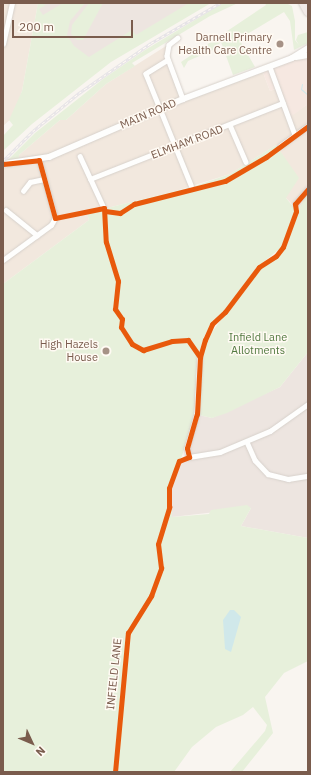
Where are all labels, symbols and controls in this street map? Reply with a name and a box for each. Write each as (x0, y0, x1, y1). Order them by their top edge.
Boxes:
scale bar (14, 12, 135, 38)
text: 200 m (19, 19, 54, 34)
place label: Darnell Primary Health Care Centre (178, 31, 272, 57)
marker: Darnell Primary Health Care Centre (275, 39, 285, 49)
street label: MAIN ROAD (118, 96, 178, 132)
street label: ELMHAM ROAD (149, 122, 225, 162)
park label: Infield Lane Allotments (229, 331, 287, 357)
place label: High Hazels House (40, 338, 98, 364)
marker: High Hazels House (101, 346, 111, 356)
street label: INFIELD LANE (104, 638, 124, 710)
north arrow (12, 723, 52, 763)
text: N (33, 744, 48, 759)

